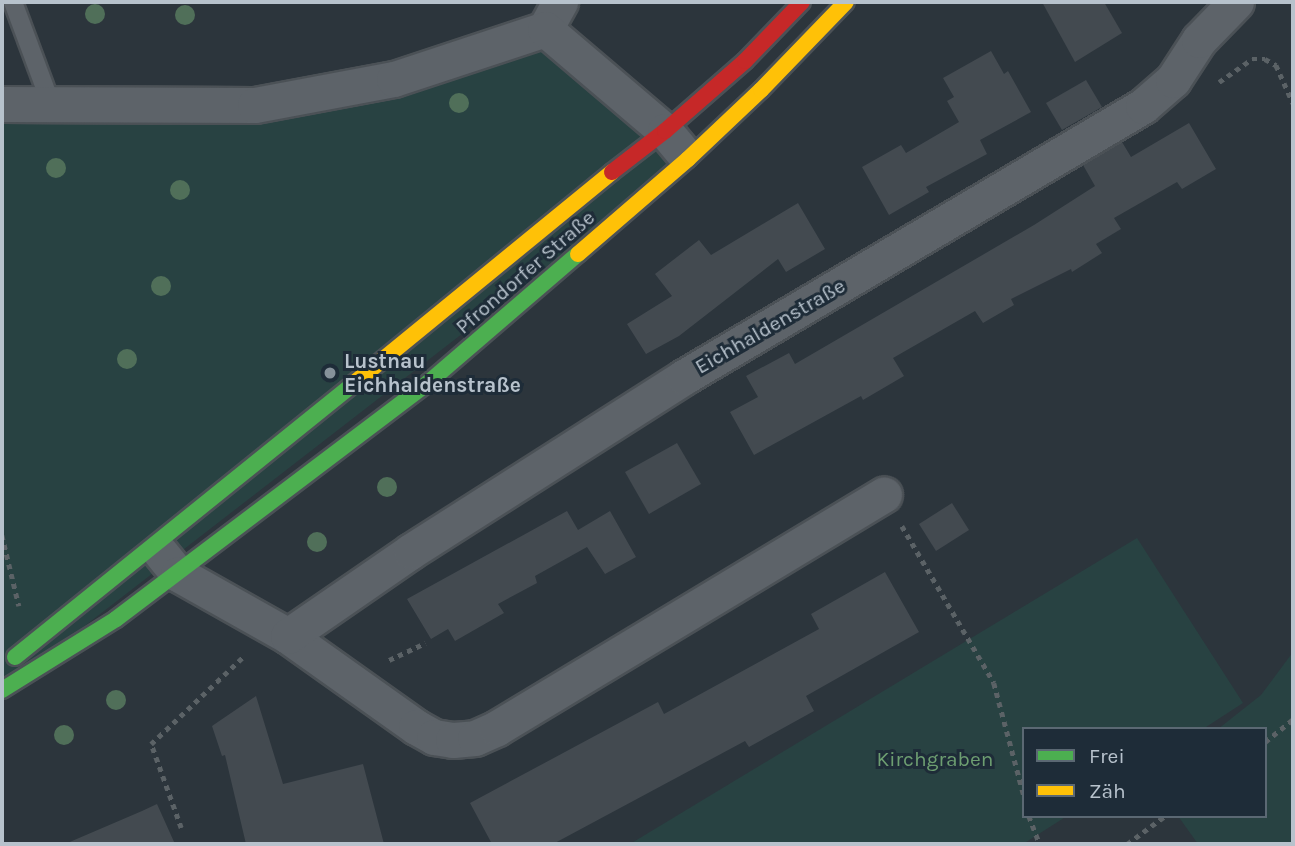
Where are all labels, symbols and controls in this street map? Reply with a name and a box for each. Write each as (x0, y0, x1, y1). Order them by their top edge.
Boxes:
street label: Pfrondorfer Straße (450, 205, 600, 339)
street label: Eichhaldenstraße (690, 273, 850, 379)
place label: Lustnau Eichhaldenstraße (344, 348, 521, 398)
marker: Lustnau Eichhaldenstraße (322, 365, 338, 381)
legend (1022, 727, 1267, 818)
text: Frei (1089, 744, 1125, 768)
park label: Kirchgraben (876, 746, 994, 772)
text: Zäh (1089, 779, 1126, 803)

